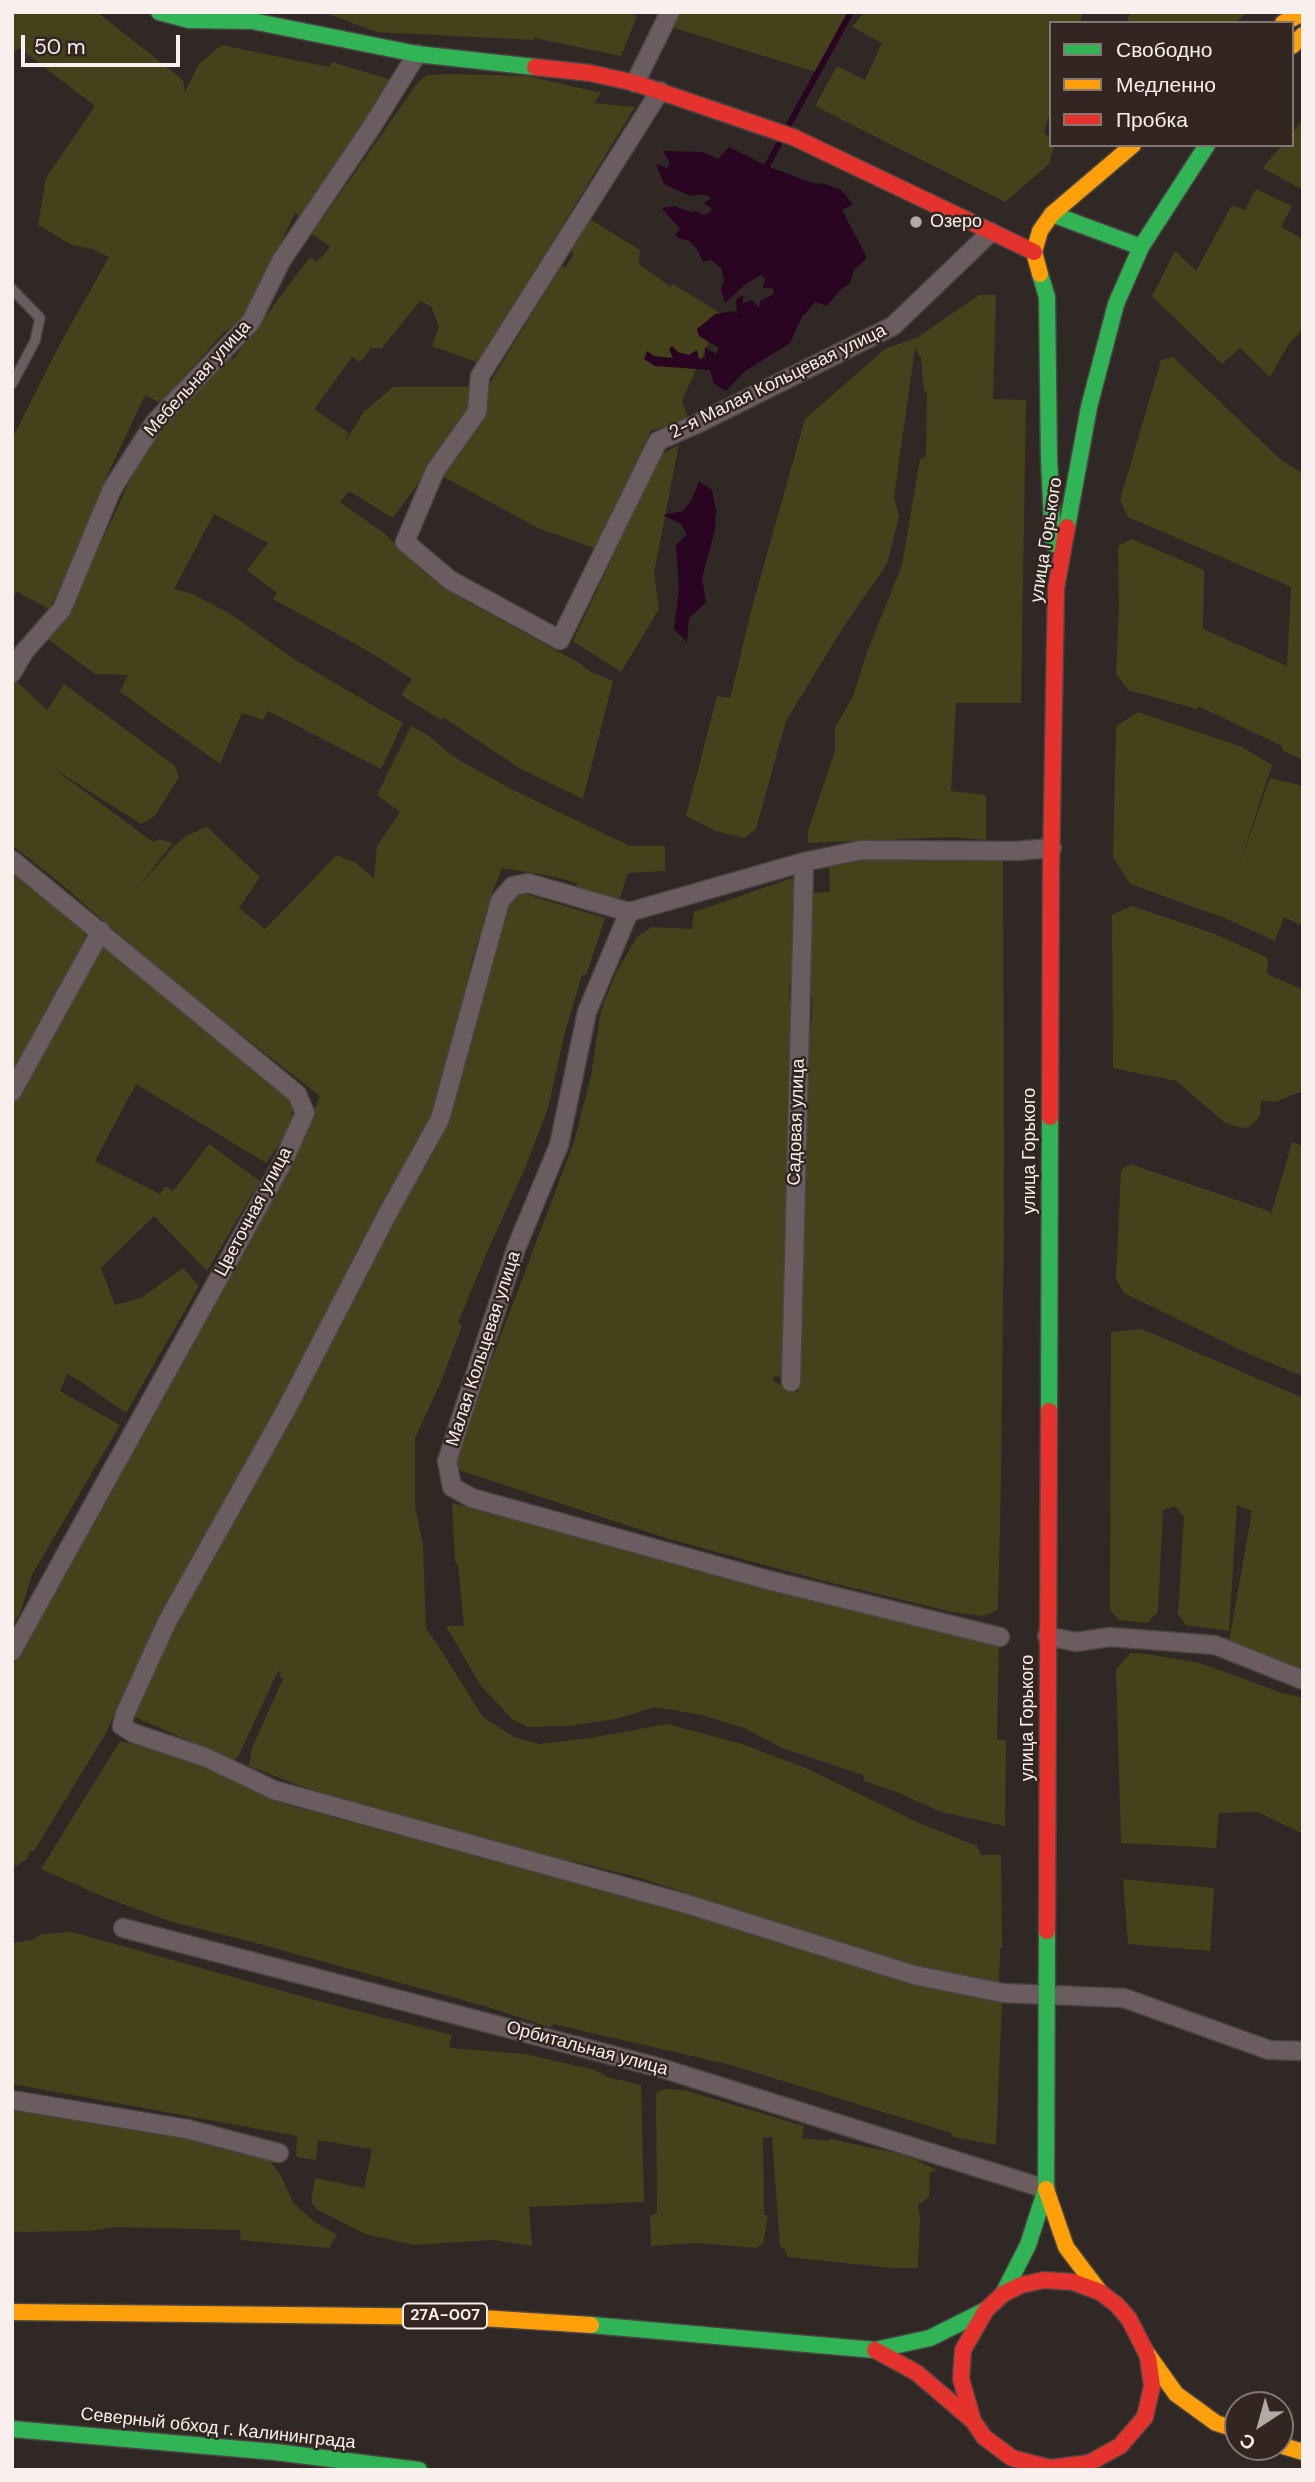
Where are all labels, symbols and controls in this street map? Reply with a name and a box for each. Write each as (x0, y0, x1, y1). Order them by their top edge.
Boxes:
scale bar (24, 21, 184, 65)
legend (1049, 21, 1294, 147)
text: 50 m (34, 33, 85, 61)
text: Свободно (1116, 36, 1213, 64)
text: Медленно (1116, 71, 1216, 99)
text: Пробка (1116, 106, 1188, 134)
place label: Озеро (930, 211, 982, 233)
marker: Озеро (908, 214, 924, 230)
street label: Мебельная улица (140, 317, 256, 441)
street label: 2-я Малая Кольцевая улица (666, 320, 890, 444)
street label: улица Горького (1026, 476, 1068, 604)
street label: Садовая улица (784, 1058, 810, 1186)
street label: улица Горького (1019, 1088, 1041, 1214)
street label: Цветочная улица (211, 1144, 297, 1280)
street label: Малая Кольцевая улица (442, 1249, 526, 1449)
street label: улица Горького (1017, 1655, 1039, 1781)
street label: Орбитальная улица (504, 2017, 670, 2081)
road number: 27А-007 (403, 2304, 487, 2328)
north arrow (1224, 2391, 1294, 2461)
street label: Северный обход г. Калининграда (79, 2404, 357, 2454)
text: С (1235, 2428, 1260, 2456)

